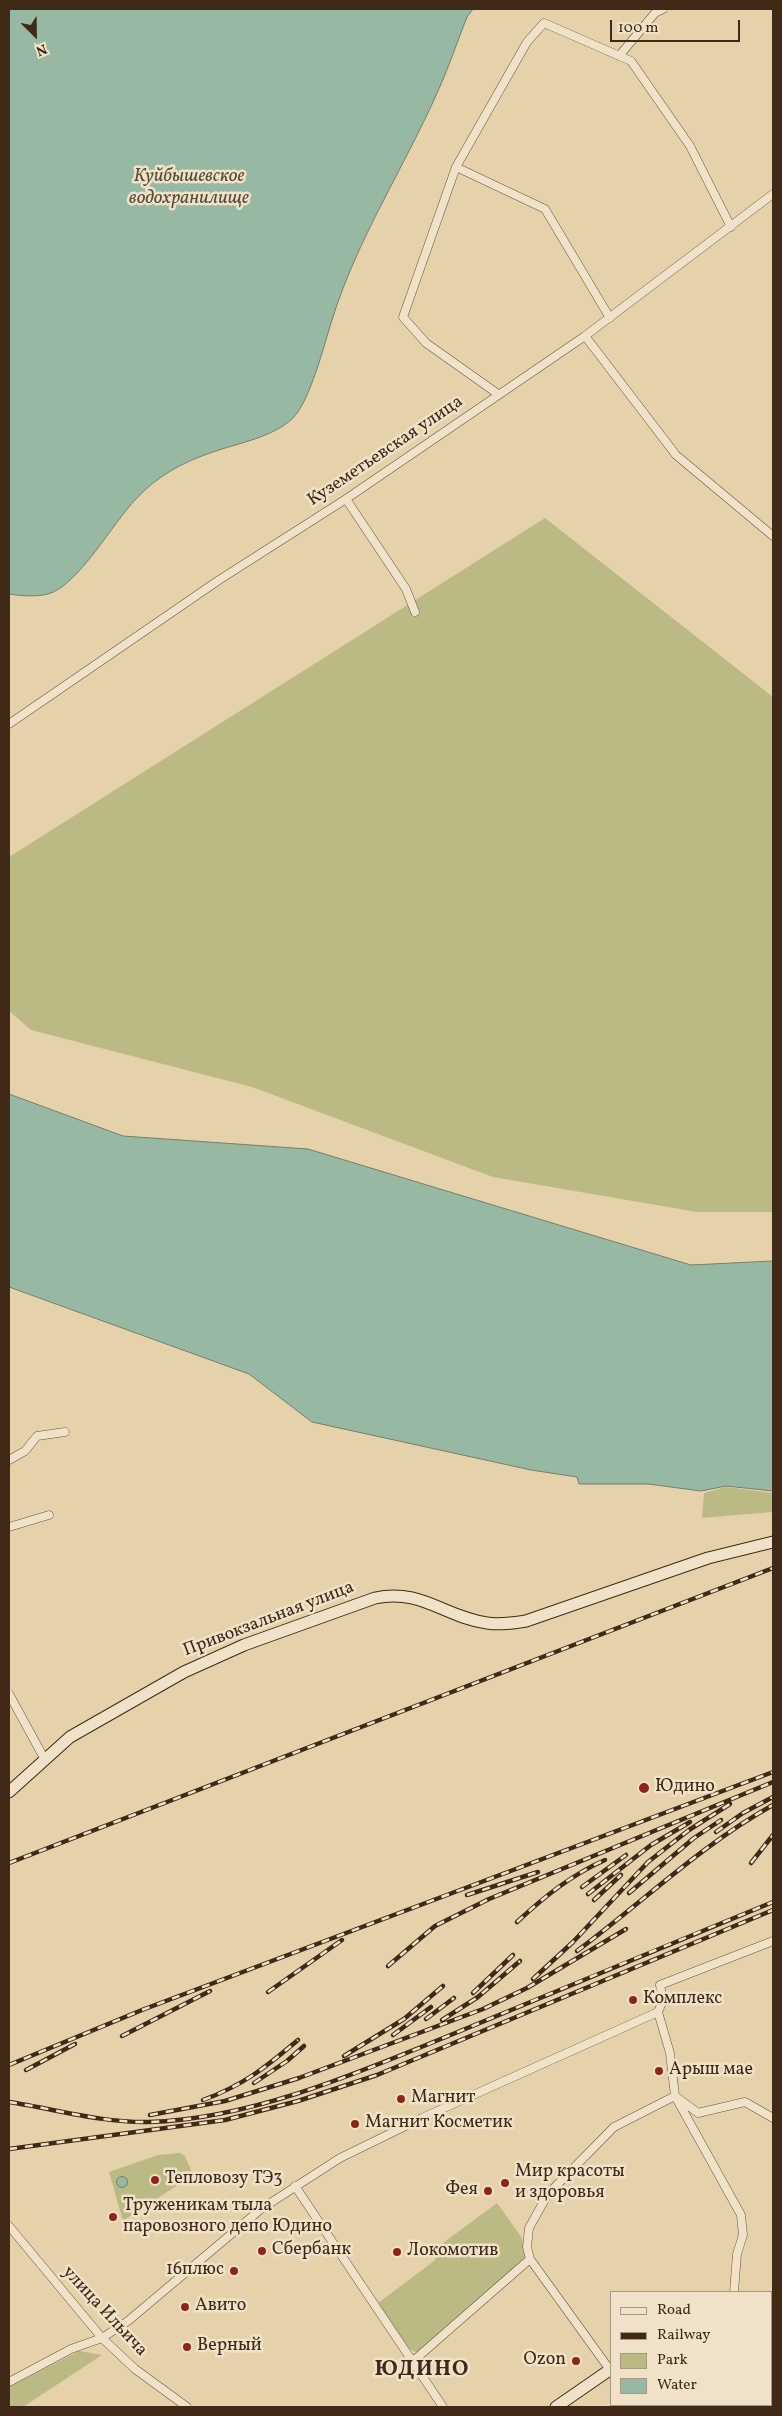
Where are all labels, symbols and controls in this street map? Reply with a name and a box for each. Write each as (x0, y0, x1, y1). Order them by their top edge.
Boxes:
north arrow (10, 10, 60, 60)
scale bar (612, 10, 742, 42)
text: 100 m (618, 18, 658, 39)
text: N (33, 39, 49, 60)
water label: Куйбышевское водохранилище (129, 167, 249, 211)
street label: Куземетьевская улица (304, 392, 468, 512)
street label: Привокзальная улица (181, 1577, 357, 1663)
place label: Юдино (655, 1777, 715, 1799)
marker: Юдино (637, 1781, 651, 1795)
place label: Комплекс (643, 1989, 722, 2011)
marker: Комплекс (627, 1994, 639, 2006)
place label: Арыш мае (669, 2060, 753, 2082)
marker: Арыш мае (653, 2065, 665, 2077)
place label: Магнит (411, 2088, 475, 2110)
marker: Магнит (395, 2093, 407, 2105)
place label: Магнит Косметик (365, 2113, 512, 2135)
marker: Магнит Косметик (349, 2118, 361, 2130)
place label: Мир красоты и здоровья (515, 2162, 625, 2204)
place label: Тепловозу ТЭ3 (165, 2169, 283, 2191)
marker: Тепловозу ТЭ3 (149, 2174, 161, 2186)
marker: Мир красоты и здоровья (499, 2177, 511, 2189)
place label: Фея (446, 2180, 478, 2202)
marker: Фея (482, 2185, 494, 2197)
place label: Труженикам тыла паровозного депо Юдино (123, 2196, 332, 2238)
marker: Труженикам тыла паровозного депо Юдино (107, 2211, 119, 2223)
place label: Сбербанк (272, 2240, 351, 2262)
place label: Локомотив (407, 2241, 498, 2263)
marker: Сбербанк (256, 2245, 268, 2257)
marker: Локомотив (391, 2246, 403, 2258)
place label: 16плюс (166, 2260, 224, 2282)
street label: улица Ильича (57, 2262, 151, 2362)
marker: 16плюс (228, 2265, 240, 2277)
legend (610, 2291, 772, 2406)
place label: Авито (195, 2296, 246, 2318)
text: Road (657, 2300, 691, 2321)
marker: Авито (179, 2301, 191, 2313)
text: Railway (657, 2325, 710, 2346)
place label: Верный (197, 2336, 262, 2358)
marker: Верный (181, 2341, 193, 2353)
place label: Ozon (524, 2350, 566, 2372)
text: Park (657, 2350, 688, 2371)
marker: Ozon (570, 2355, 582, 2367)
district label: ЮДИНО (374, 2358, 470, 2384)
text: Water (657, 2375, 697, 2396)

